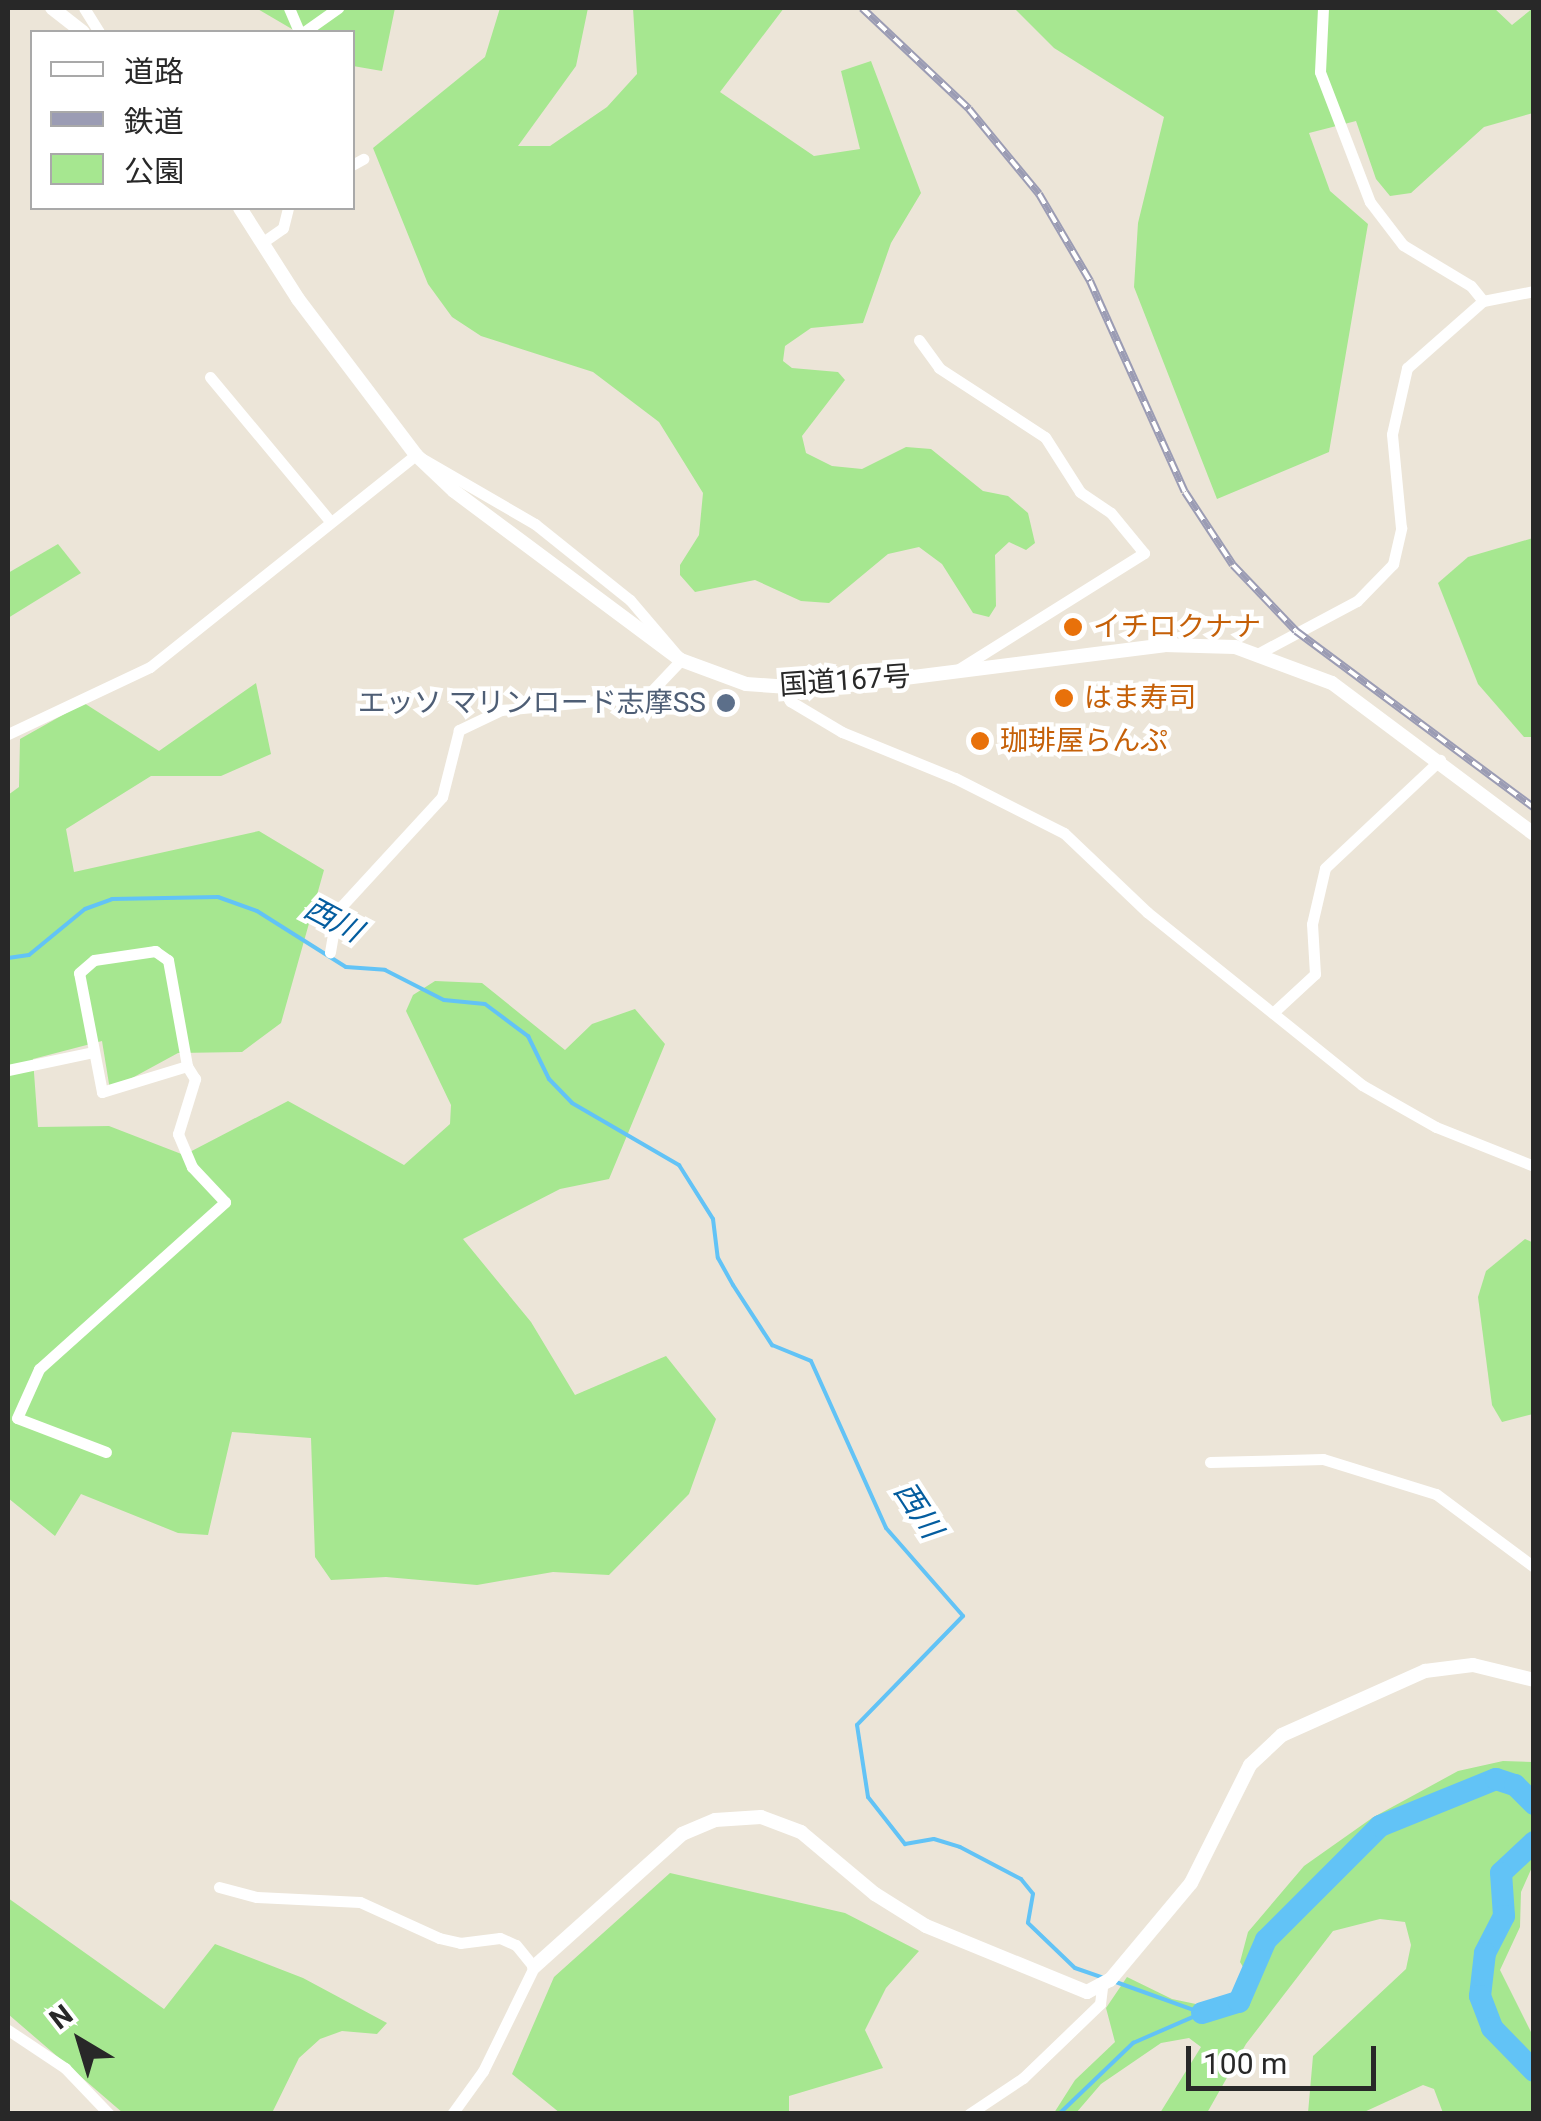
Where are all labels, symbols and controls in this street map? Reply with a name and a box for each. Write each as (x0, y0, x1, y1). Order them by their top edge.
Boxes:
legend (30, 30, 355, 210)
text: 道路 (124, 54, 184, 89)
text: 鉄道 (124, 104, 184, 139)
text: 公園 (124, 154, 184, 189)
place label: イチロクナナ (1093, 610, 1261, 644)
marker: イチロクナナ (1062, 616, 1084, 638)
street label: 国道167号 (778, 660, 912, 702)
place label: はま寿司 (1084, 681, 1196, 715)
place label: エッソ マリンロード志摩SS (358, 686, 706, 720)
marker: はま寿司 (1053, 687, 1075, 709)
marker: エッソ マリンロード志摩SS (715, 692, 737, 714)
place label: 珈琲屋らんぷ (1000, 724, 1168, 758)
marker: 珈琲屋らんぷ (969, 730, 991, 752)
water label: 西川 (298, 890, 368, 950)
water label: 西川 (887, 1475, 949, 1545)
north arrow (30, 1991, 130, 2091)
text: N (43, 1998, 79, 2036)
scale bar (1191, 2026, 1381, 2088)
text: 100 m (1203, 2046, 1287, 2081)

